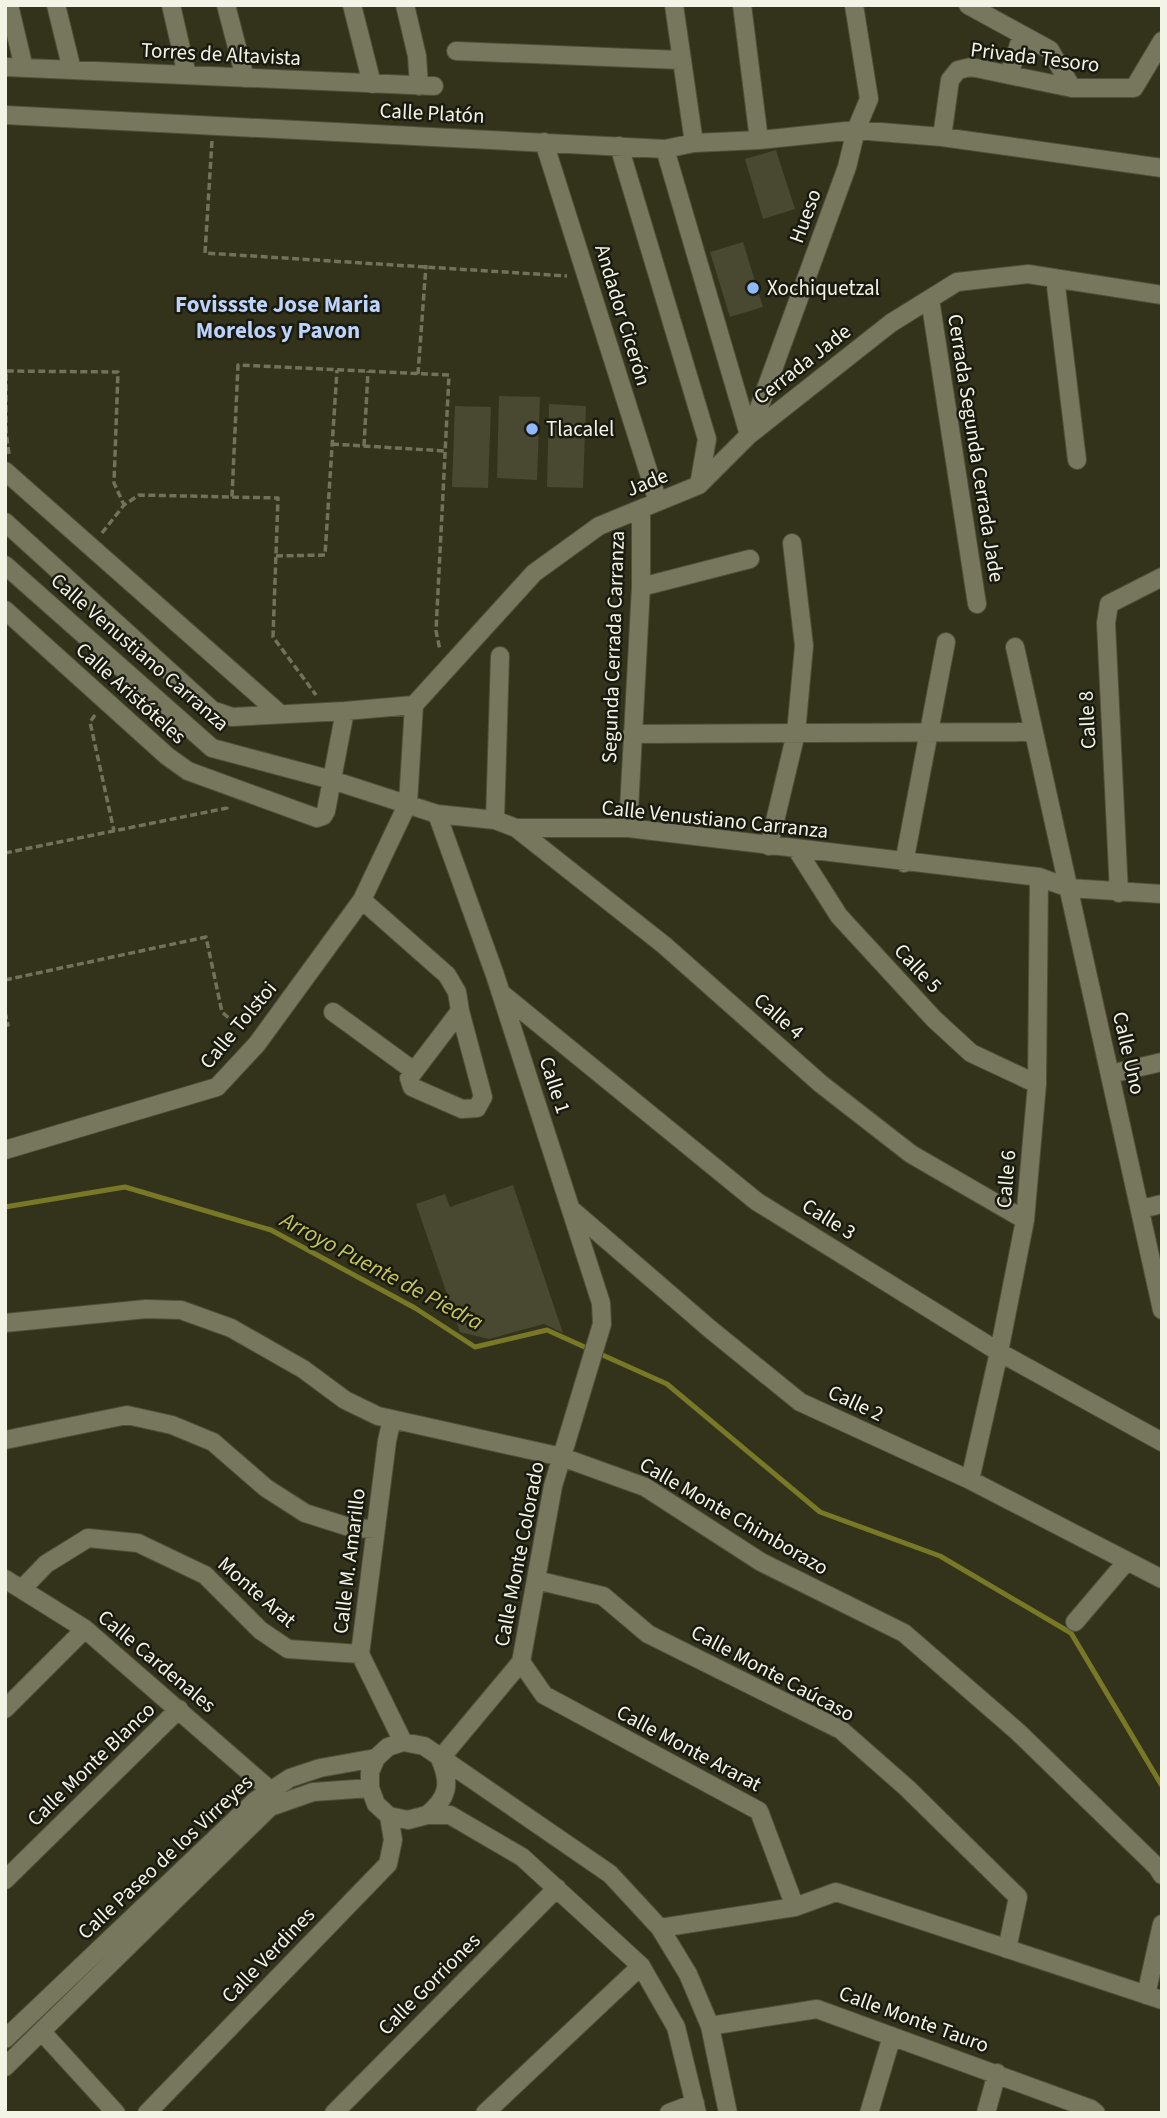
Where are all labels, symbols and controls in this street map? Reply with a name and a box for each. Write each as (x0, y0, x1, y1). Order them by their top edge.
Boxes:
street label: Privada Tesoro (969, 34, 1101, 80)
street label: Torres de Altavista (140, 35, 302, 73)
street label: Calle Platón (379, 95, 485, 131)
street label: Hueso (781, 185, 829, 247)
street label: Andador Cicerón (587, 241, 659, 389)
place label: Xochiquetzal (767, 273, 880, 303)
marker: Xochiquetzal (745, 280, 761, 296)
district label: Fovissste Jose Maria Morelos y Pavon (175, 288, 381, 347)
street label: Cerrada Segunda Cerrada Jade (940, 312, 1012, 584)
street label: Cerrada Jade (747, 316, 857, 412)
place label: Tlacalel (546, 414, 614, 444)
marker: Tlacalel (524, 421, 540, 437)
street label: Jade (622, 460, 672, 504)
street label: Segunda Cerrada Carranza (594, 530, 632, 764)
street label: Calle Venustiano Carranza (44, 566, 236, 738)
street label: Calle Aristóteles (69, 635, 193, 751)
street label: Calle 8 (1070, 690, 1104, 750)
street label: Calle Venustiano Carranza (600, 792, 830, 846)
street label: Calle 5 (887, 936, 949, 1000)
street label: Calle Tolstoi (192, 975, 284, 1075)
street label: Calle 4 (747, 986, 811, 1046)
street label: Calle Uno (1105, 1009, 1153, 1097)
street label: Calle 1 (532, 1053, 578, 1117)
street label: Calle 6 (989, 1149, 1023, 1209)
street label: Calle 3 (796, 1191, 862, 1247)
water label: Arroyo Puente de Piedra (273, 1203, 489, 1338)
street label: Calle 2 (823, 1377, 889, 1429)
street label: Calle Monte Chimborazo (634, 1450, 834, 1582)
street label: Calle Monte Colorado (486, 1459, 552, 1649)
street label: Calle M. Amarillo (325, 1486, 373, 1636)
street label: Monte Arat (211, 1549, 303, 1635)
street label: Calle Cardenales (91, 1603, 223, 1720)
street label: Calle Monte Caúcaso (686, 1617, 860, 1729)
street label: Calle Monte Blanco (20, 1695, 162, 1833)
street label: Calle Monte Ararat (611, 1697, 767, 1799)
street label: Calle Paseo de los Virreyes (71, 1767, 259, 1946)
street label: Calle Verdines (214, 1900, 322, 2010)
street label: Calle Gorriones (371, 1926, 487, 2042)
street label: Calle Monte Tauro (835, 1978, 993, 2060)

